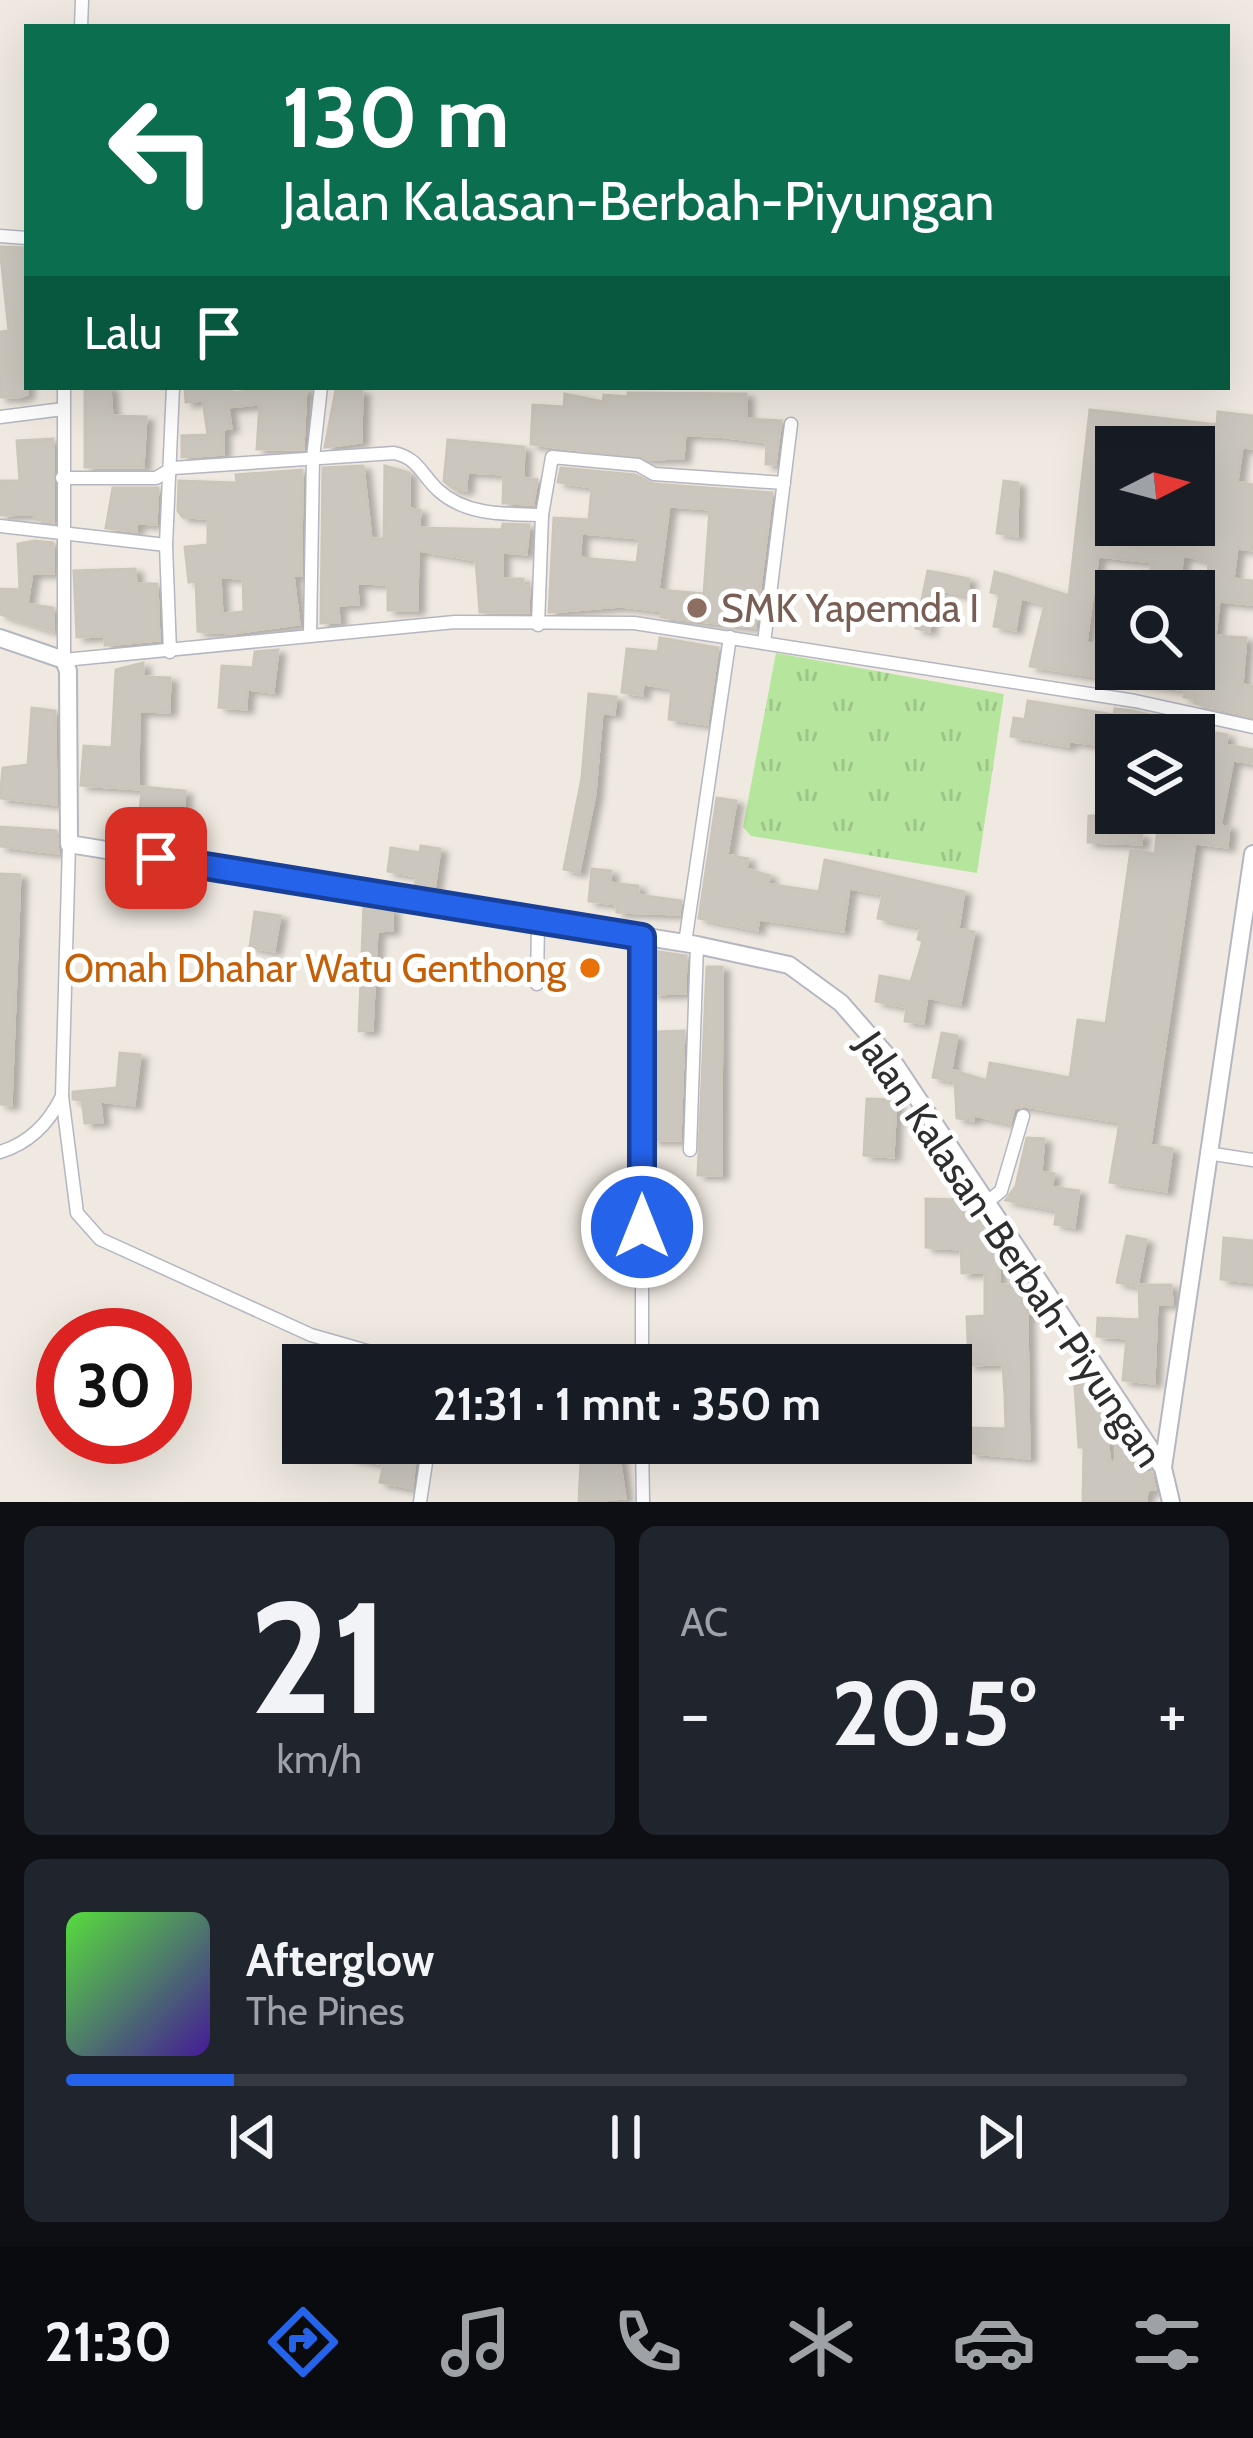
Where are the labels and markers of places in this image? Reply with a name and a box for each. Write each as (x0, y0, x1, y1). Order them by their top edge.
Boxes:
place label: SMK Yapemda I (721, 584, 979, 632)
marker: SMK Yapemda I (684, 595, 710, 621)
pin (105, 807, 207, 909)
place label: Omah Dhahar Watu Genthong (64, 944, 567, 992)
marker: Omah Dhahar Watu Genthong (577, 955, 603, 981)

